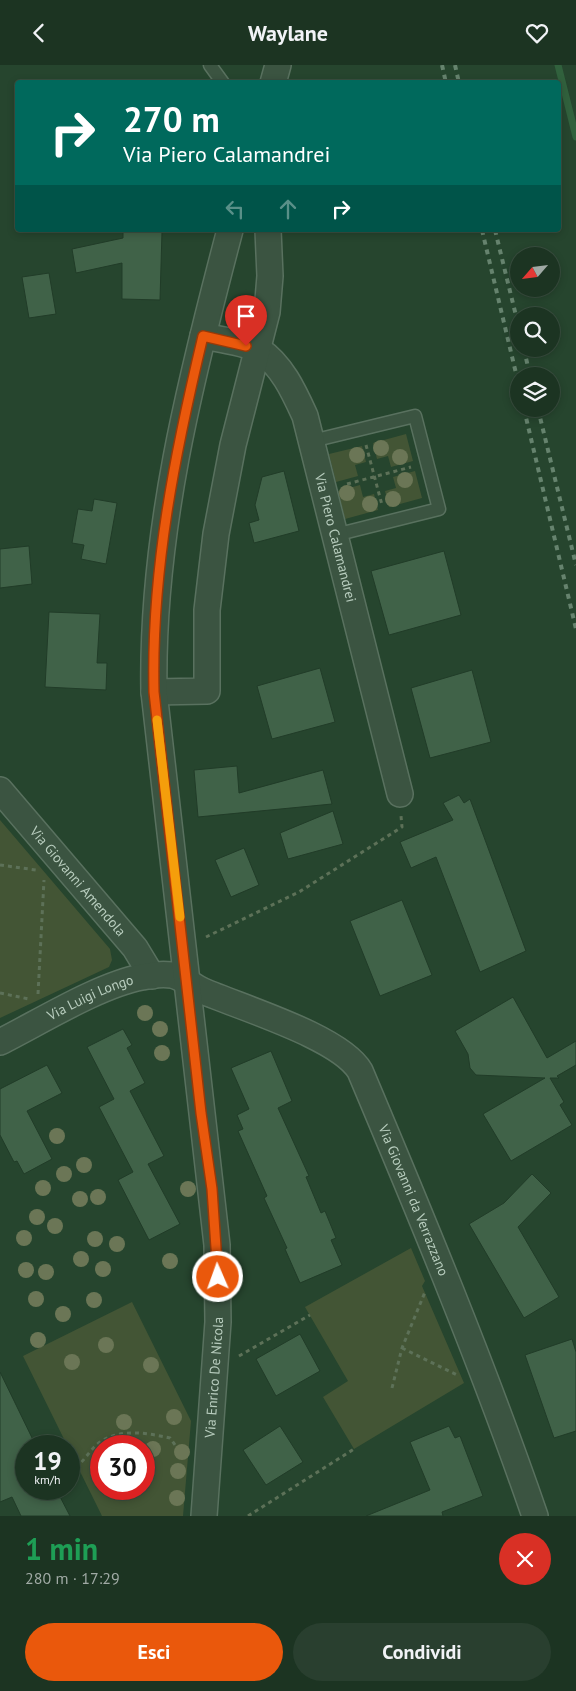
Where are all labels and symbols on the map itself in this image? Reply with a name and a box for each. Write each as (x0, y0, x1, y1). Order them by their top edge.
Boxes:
north arrow (510, 247, 560, 297)
pin (225, 295, 267, 346)
street label: Via Piero Calamandrei (311, 471, 360, 604)
street label: Via Giovanni Amendola (25, 822, 130, 940)
street label: Via Luigi Longo (43, 970, 135, 1025)
street label: Via Giovanni da Verrazzano (374, 1121, 453, 1279)
position arrow (191, 1250, 243, 1302)
street label: Via Enrico De Nicola (201, 1317, 227, 1439)
speed limit sign: 30 (90, 1435, 155, 1500)

